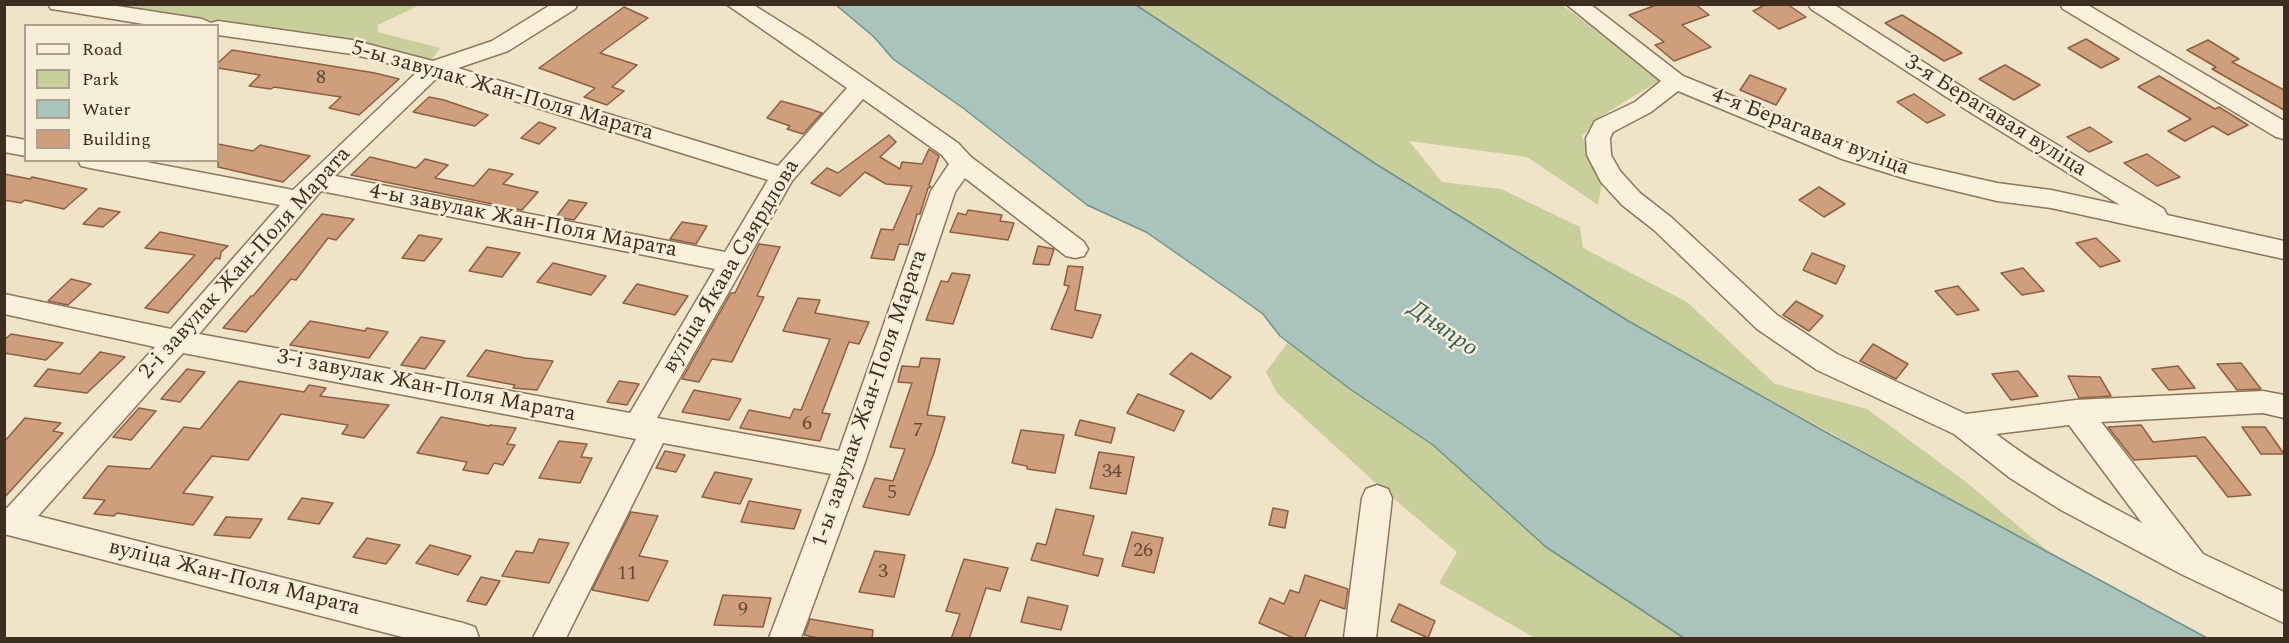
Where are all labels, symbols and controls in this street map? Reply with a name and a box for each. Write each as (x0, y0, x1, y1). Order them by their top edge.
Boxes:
legend (24, 24, 219, 162)
text: Road (82, 36, 123, 63)
street label: 5-ы завулак Жан-Поля Марата (348, 36, 656, 148)
street label: 3-я Берагавая вуліца (1899, 50, 2091, 184)
text: Park (82, 66, 119, 93)
house number: 8 (316, 67, 326, 91)
street label: 4-я Берагавая вуліца (1707, 83, 1913, 183)
text: Water (82, 96, 130, 123)
text: Building (82, 126, 151, 153)
street label: 2-і завулак Жан-Поля Марата (135, 142, 357, 386)
street label: вуліца Якава Свярдлова (658, 155, 806, 379)
street label: 4-ы завулак Жан-Поля Марата (367, 179, 679, 265)
street label: 1-ы завулак Жан-Поля Марата (808, 247, 934, 551)
water label: Дняпро (1401, 295, 1483, 365)
street label: 3-і завулак Жан-Поля Марата (274, 345, 578, 429)
house number: 6 (802, 413, 812, 437)
house number: 7 (913, 420, 923, 444)
house number: 34 (1102, 461, 1122, 485)
house number: 5 (887, 482, 897, 506)
street label: вуліца Жан-Поля Марата (105, 535, 363, 623)
house number: 26 (1133, 540, 1153, 564)
house number: 3 (878, 561, 888, 585)
house number: 11 (617, 563, 637, 587)
house number: 9 (738, 599, 748, 623)

